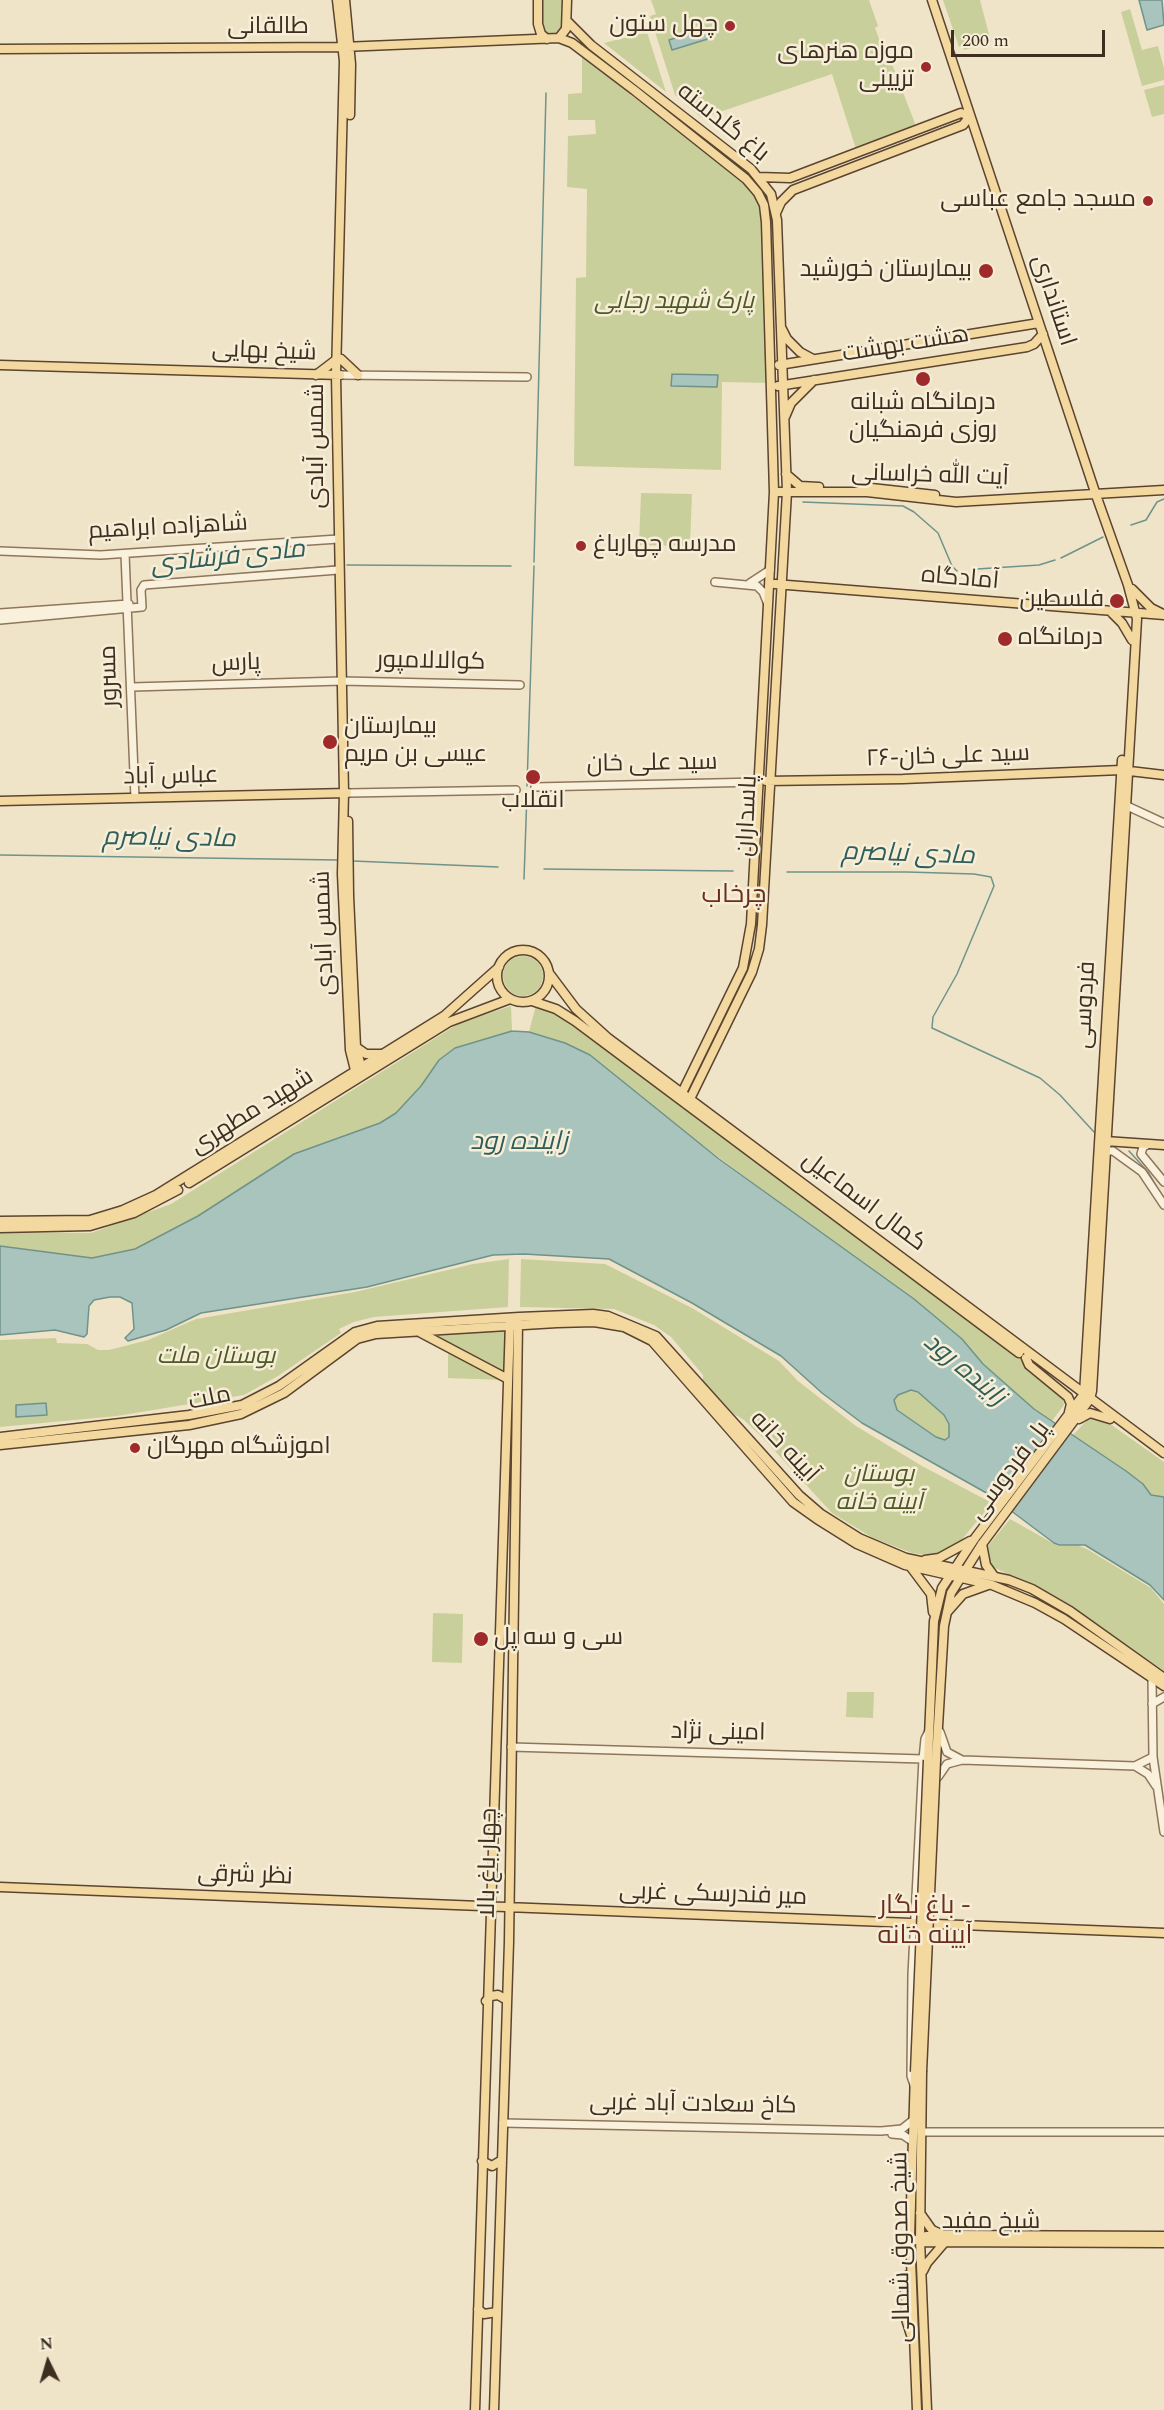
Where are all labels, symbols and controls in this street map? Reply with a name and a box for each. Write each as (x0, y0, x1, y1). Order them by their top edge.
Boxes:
place label: چهل ستون (609, 12, 718, 40)
street label: طالقانی (227, 14, 309, 42)
scale bar (954, 18, 1108, 56)
marker: چهل ستون (723, 19, 737, 33)
text: 200 m (962, 27, 1009, 54)
place label: موزه هنرهای تزیینی (777, 39, 914, 95)
marker: موزه هنرهای تزیینی (919, 60, 933, 74)
street label: باغ گلدسته (670, 78, 774, 170)
place label: مسجد جامع عباسی (940, 187, 1136, 215)
marker: مسجد جامع عباسی (1141, 194, 1155, 208)
street label: استانداری (1024, 252, 1080, 350)
place label: بیمارستان خورشید (800, 257, 972, 285)
marker: بیمارستان خورشید (977, 262, 995, 280)
park label: پارک شهید رجایی (594, 289, 754, 317)
street label: هشت بهشت (841, 322, 971, 370)
street label: شیخ بهایی (211, 337, 317, 369)
marker: درمانگاه شبانه روزی فرهنگیان (914, 370, 932, 388)
street label: شمس آبادی (304, 383, 332, 509)
place label: درمانگاه شبانه روزی فرهنگیان (849, 390, 997, 446)
street label: آیت الله خراسانی (851, 460, 1009, 494)
street label: شاهزاده ابراهیم (87, 510, 249, 548)
place label: مدرسه چهارباغ (593, 532, 737, 560)
water label: مادی فرشادی (149, 535, 307, 583)
marker: مدرسه چهارباغ (574, 539, 588, 553)
street label: آمادگاه (920, 562, 1000, 598)
place label: فلسطین (1020, 587, 1104, 615)
marker: فلسطین (1108, 592, 1126, 610)
place label: درمانگاه (1018, 625, 1103, 653)
marker: درمانگاه (996, 630, 1014, 648)
street label: مسرور (96, 644, 126, 708)
street label: کوالالامپور (376, 648, 486, 678)
street label: پارس (211, 650, 261, 680)
place label: بیمارستان عیسی بن مریم (344, 714, 487, 770)
marker: بیمارستان عیسی بن مریم (321, 733, 339, 751)
street label: ۲۶-سید علی خان (866, 741, 1030, 775)
street label: سید علی خان (586, 749, 718, 781)
street label: عباس آباد (123, 763, 219, 793)
marker: انقلاب (524, 768, 542, 786)
street label: پاسداران (732, 775, 766, 857)
place label: انقلاب (501, 788, 565, 816)
water label: مادی نیاصرم (102, 823, 236, 857)
water label: مادی نیاصرم (841, 838, 975, 874)
street label: شمس آبادی (309, 870, 343, 996)
district label: چرخاب (702, 881, 766, 913)
street label: فردوسی (1070, 961, 1104, 1049)
street label: شهید مطهری (186, 1064, 320, 1162)
water label: زاینده رود (470, 1128, 568, 1160)
street label: کمال اسماعیل (795, 1147, 931, 1259)
water label: زاینده رود (916, 1328, 1010, 1414)
park label: بوستان ملت (157, 1344, 275, 1372)
street label: ملت (186, 1382, 234, 1418)
street label: آیینه خانه (743, 1406, 823, 1490)
street label: پل فردوسی (964, 1417, 1058, 1527)
place label: اموزشگاه مهرگان (147, 1434, 331, 1462)
marker: اموزشگاه مهرگان (128, 1441, 142, 1455)
park label: بوستان آیینه خانه (835, 1462, 923, 1518)
place label: سی و سه پل (494, 1625, 623, 1653)
marker: سی و سه پل (472, 1630, 490, 1648)
street label: امینی نژاد (670, 1719, 766, 1749)
street label: چهار باغ بالا (475, 1808, 505, 1918)
street label: نظر شرقی (197, 1861, 293, 1893)
street label: میر فندرسکی غربی (618, 1878, 808, 1914)
district label: باغ نگار - آیینه خانه (878, 1892, 972, 1954)
street label: کاخ سعادت آباد غربی (589, 2090, 797, 2122)
street label: شیخ صدوق شمالی (887, 2151, 919, 2343)
street label: شیخ مفید (942, 2209, 1040, 2237)
north arrow (18, 2332, 78, 2392)
text: N (39, 2332, 54, 2357)

